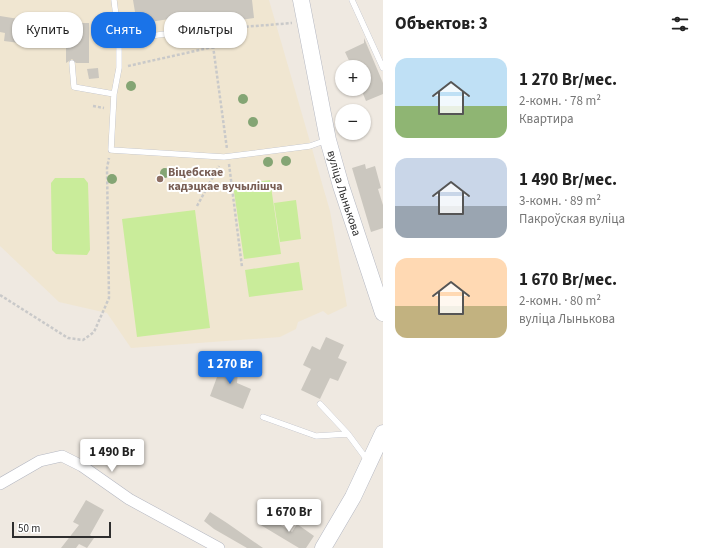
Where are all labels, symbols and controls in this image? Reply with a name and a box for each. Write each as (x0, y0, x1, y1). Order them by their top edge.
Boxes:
chip: Купить (12, 12, 83, 48)
chip: Снять (91, 12, 156, 48)
chip: Фильтры (164, 12, 247, 48)
text: Объектов: 3 (395, 12, 488, 36)
icon: filters (669, 13, 691, 35)
map controls (335, 60, 371, 140)
button: + (335, 60, 371, 96)
text: 1 270 Br/мес. (519, 68, 617, 92)
icon: home (427, 74, 475, 122)
text: 2-комн. · 78 m² (519, 92, 601, 110)
button: − (335, 104, 371, 140)
text: Квартира (519, 110, 574, 128)
street label: вуліца Лынькова (322, 148, 365, 238)
place label: Віцебскае кадэцкае вучылішча (168, 164, 283, 195)
text: 1 490 Br/мес. (519, 168, 617, 192)
marker: Віцебскае кадэцкае вучылішча (155, 174, 165, 184)
icon: home (427, 174, 475, 222)
text: 3-комн. · 89 m² (519, 192, 601, 210)
text: Пакроўская вуліца (519, 210, 625, 228)
text: 1 670 Br/мес. (519, 268, 617, 292)
icon: home (427, 274, 475, 322)
text: 2-комн. · 80 m² (519, 292, 601, 310)
text: вуліца Лынькова (519, 310, 615, 328)
pin: 1 270 Br (189, 351, 271, 385)
text: 1 270 Br (207, 355, 253, 373)
pin: 1 490 Br (71, 439, 153, 473)
text: 1 490 Br (89, 443, 135, 461)
pin: 1 670 Br (248, 499, 330, 533)
text: 1 670 Br (266, 503, 312, 521)
scale bar (12, 520, 111, 539)
text: 50 m (18, 521, 40, 536)

